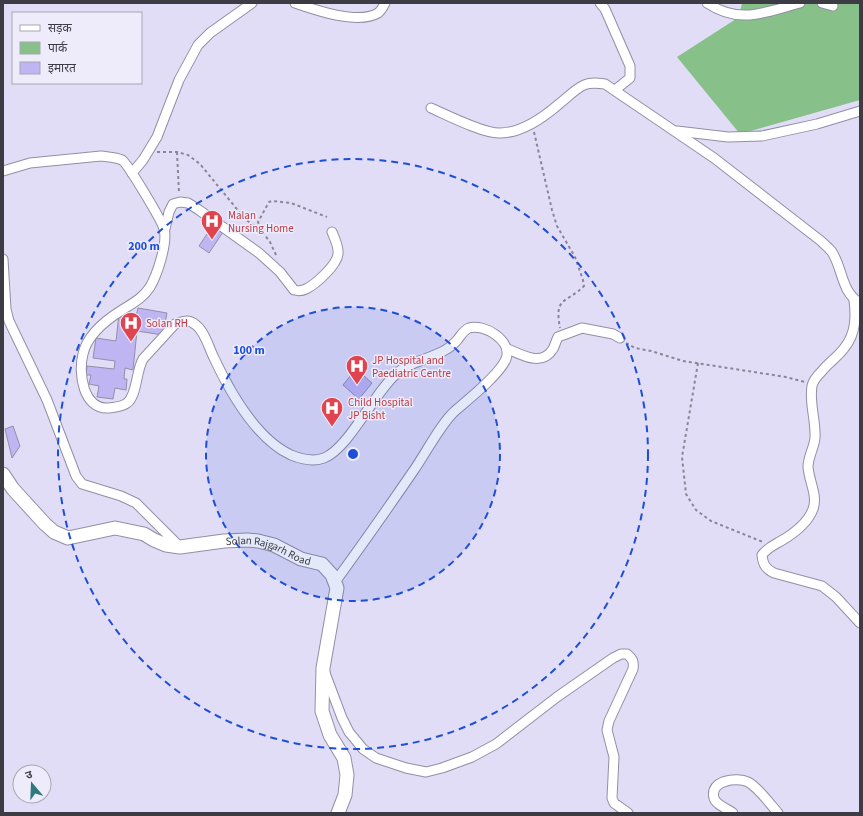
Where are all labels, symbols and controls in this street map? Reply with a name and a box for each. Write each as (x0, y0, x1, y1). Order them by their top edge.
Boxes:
legend (12, 12, 142, 84)
text: सड़क (48, 20, 73, 37)
text: पार्क (48, 40, 68, 57)
text: इमारत (48, 60, 77, 77)
hospital icon: Malan Nursing Home (199, 208, 225, 241)
place label: Malan Nursing Home (228, 208, 294, 236)
text: 200 m (128, 238, 160, 255)
hospital icon: Solan RH (118, 310, 144, 343)
place label: Solan RH (146, 316, 188, 331)
text: 100 m (233, 342, 265, 359)
hospital icon: JP Hospital and Paediatric Centre (344, 353, 370, 386)
place label: JP Hospital and Paediatric Centre (372, 353, 452, 381)
hospital icon: Child Hospital JP Bisht (319, 395, 345, 428)
place label: Child Hospital JP Bisht (348, 395, 413, 423)
centre of rings (346, 447, 360, 461)
street label: Solan Rajgarh Road (225, 532, 313, 569)
north arrow (12, 764, 52, 804)
text: उ (23, 767, 35, 783)

